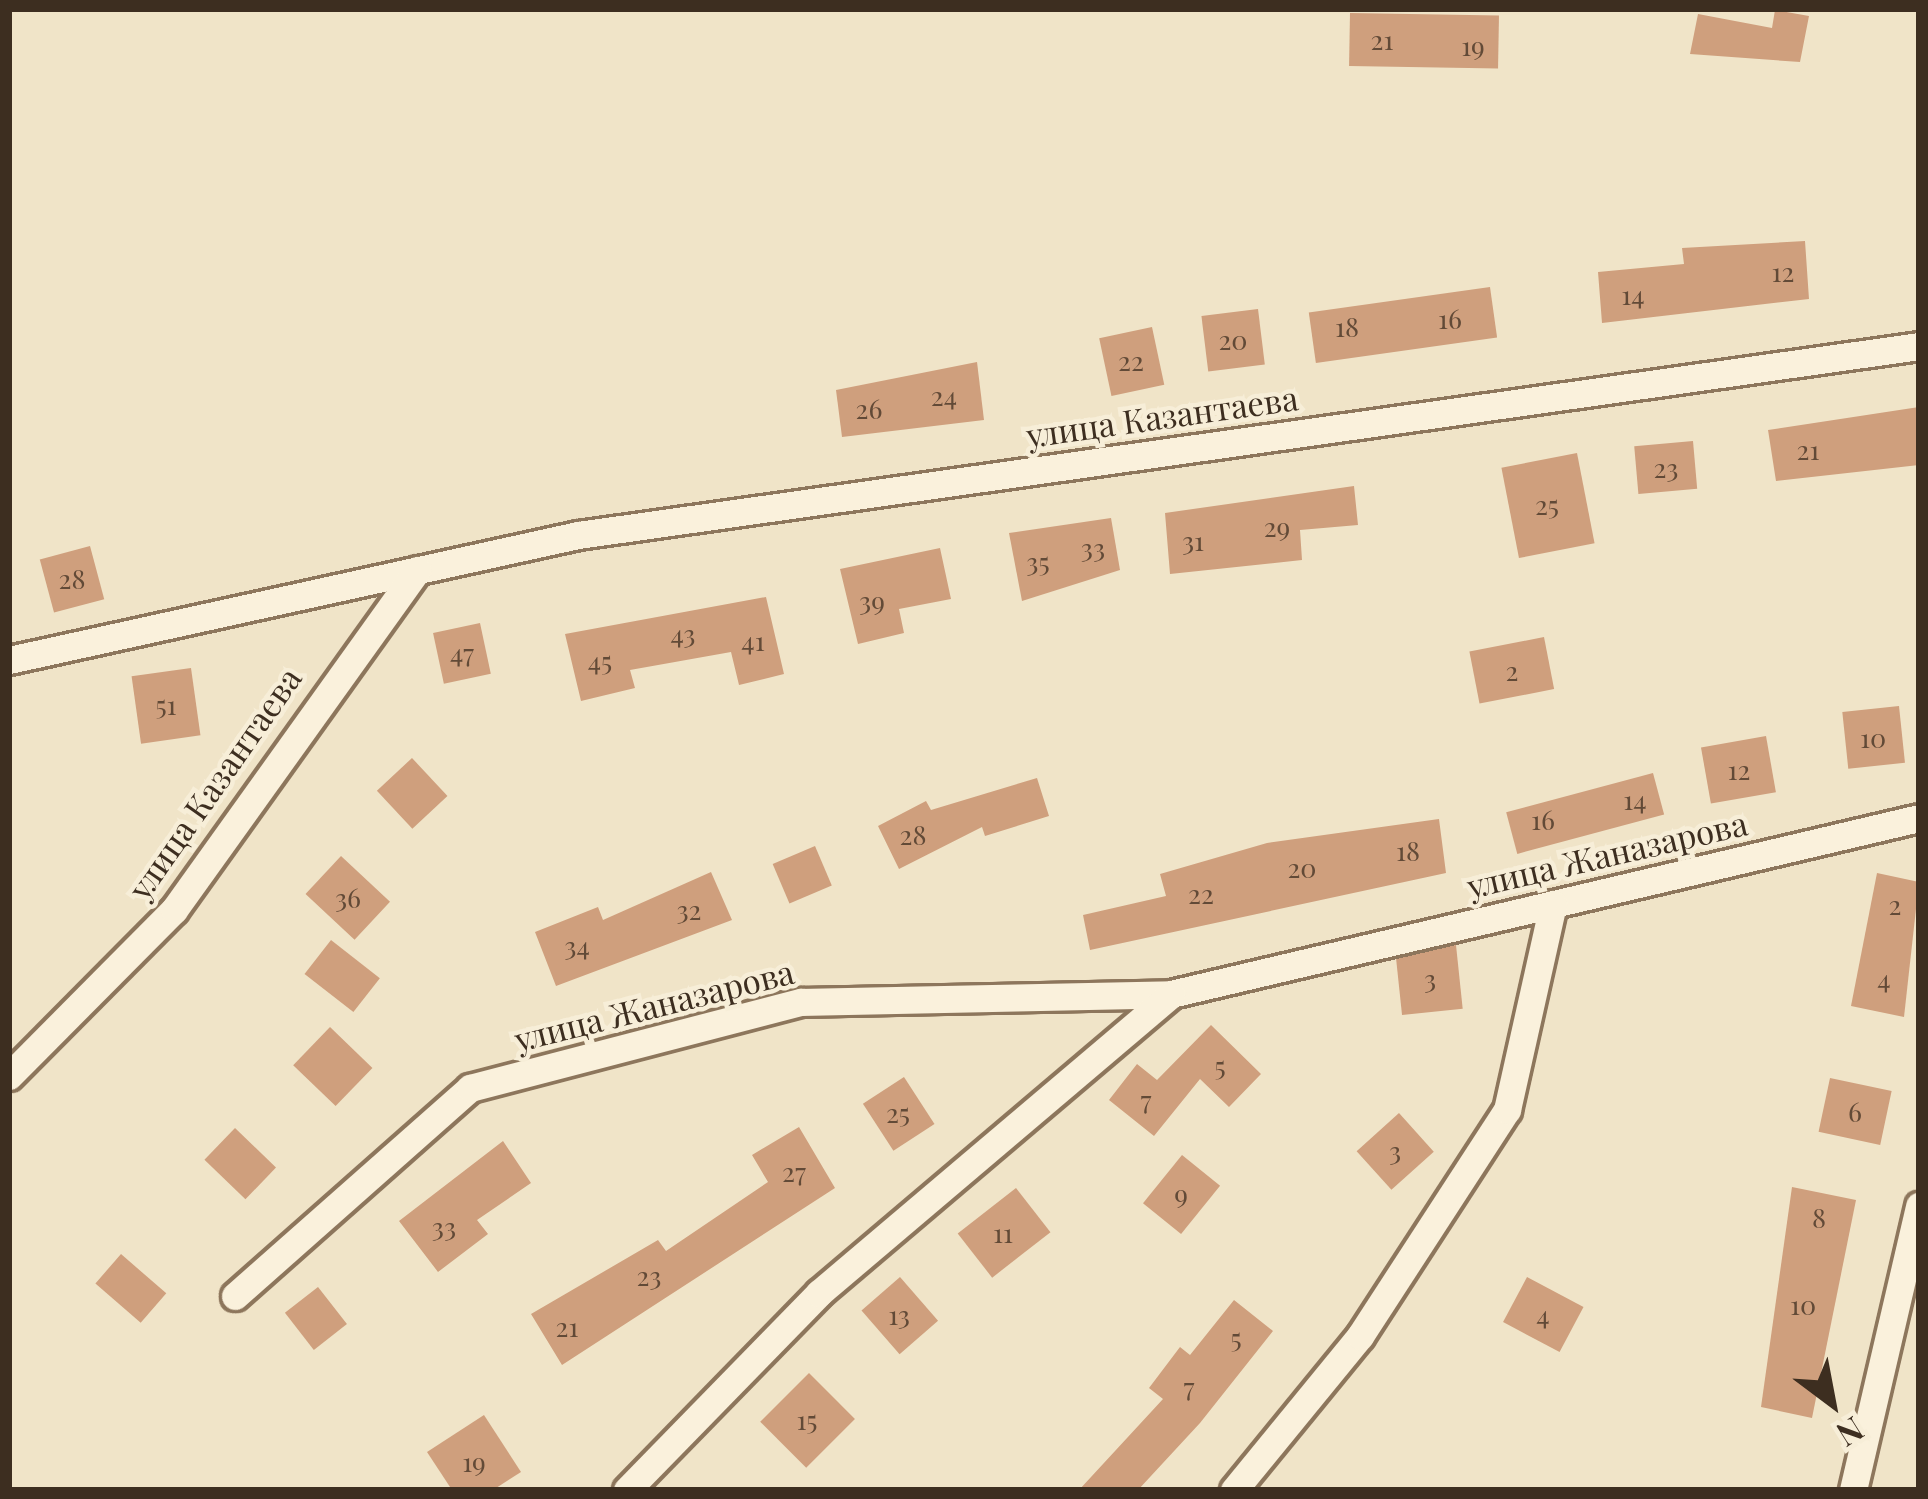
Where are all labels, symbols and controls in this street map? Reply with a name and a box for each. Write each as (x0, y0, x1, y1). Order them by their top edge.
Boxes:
house number: 21 (1371, 24, 1393, 56)
house number: 19 (1461, 30, 1485, 62)
house number: 12 (1772, 256, 1794, 288)
house number: 14 (1621, 279, 1645, 311)
house number: 16 (1438, 303, 1462, 335)
house number: 18 (1335, 311, 1359, 343)
house number: 20 (1218, 324, 1248, 356)
house number: 22 (1118, 345, 1144, 377)
street label: улица Казантаева (1024, 377, 1300, 455)
house number: 24 (931, 380, 957, 412)
house number: 26 (856, 393, 882, 425)
house number: 21 (1797, 434, 1819, 466)
house number: 23 (1653, 452, 1679, 484)
house number: 25 (1535, 489, 1559, 521)
house number: 29 (1264, 511, 1290, 543)
house number: 31 (1182, 525, 1204, 557)
house number: 33 (1081, 532, 1105, 564)
house number: 35 (1026, 546, 1050, 578)
house number: 28 (59, 563, 85, 595)
house number: 39 (859, 585, 885, 617)
house number: 43 (670, 618, 696, 650)
house number: 41 (741, 625, 765, 657)
house number: 47 (450, 637, 474, 669)
house number: 45 (588, 645, 612, 677)
house number: 2 (1506, 655, 1518, 687)
street label: улица Казантаева (119, 659, 309, 907)
house number: 51 (155, 689, 177, 721)
house number: 10 (1860, 722, 1886, 754)
house number: 12 (1728, 754, 1750, 786)
house number: 14 (1623, 784, 1647, 816)
street label: улица Жаназарова (1463, 803, 1751, 905)
house number: 16 (1531, 804, 1555, 836)
house number: 28 (900, 819, 926, 851)
house number: 18 (1396, 835, 1420, 867)
house number: 20 (1287, 852, 1317, 884)
house number: 22 (1188, 878, 1214, 910)
house number: 36 (335, 882, 361, 914)
house number: 2 (1889, 889, 1901, 921)
house number: 32 (676, 894, 702, 926)
house number: 34 (564, 930, 590, 962)
street label: улица Жаназарова (510, 951, 798, 1059)
house number: 3 (1424, 963, 1436, 995)
house number: 4 (1877, 963, 1891, 995)
house number: 5 (1214, 1050, 1226, 1082)
house number: 7 (1141, 1084, 1151, 1116)
house number: 6 (1848, 1096, 1862, 1128)
house number: 25 (886, 1097, 910, 1129)
house number: 3 (1389, 1135, 1401, 1167)
house number: 27 (782, 1156, 806, 1188)
house number: 9 (1174, 1178, 1188, 1210)
house number: 8 (1812, 1202, 1826, 1234)
house number: 33 (432, 1211, 456, 1243)
house number: 11 (993, 1217, 1013, 1249)
house number: 23 (636, 1260, 662, 1292)
house number: 10 (1790, 1289, 1816, 1321)
house number: 13 (888, 1299, 910, 1331)
house number: 4 (1536, 1299, 1550, 1331)
house number: 21 (556, 1311, 578, 1343)
house number: 5 (1230, 1322, 1242, 1354)
north arrow (1772, 1343, 1892, 1463)
house number: 7 (1184, 1371, 1194, 1403)
house number: 15 (797, 1404, 817, 1436)
text: N (1829, 1409, 1873, 1458)
house number: 19 (462, 1446, 486, 1478)

